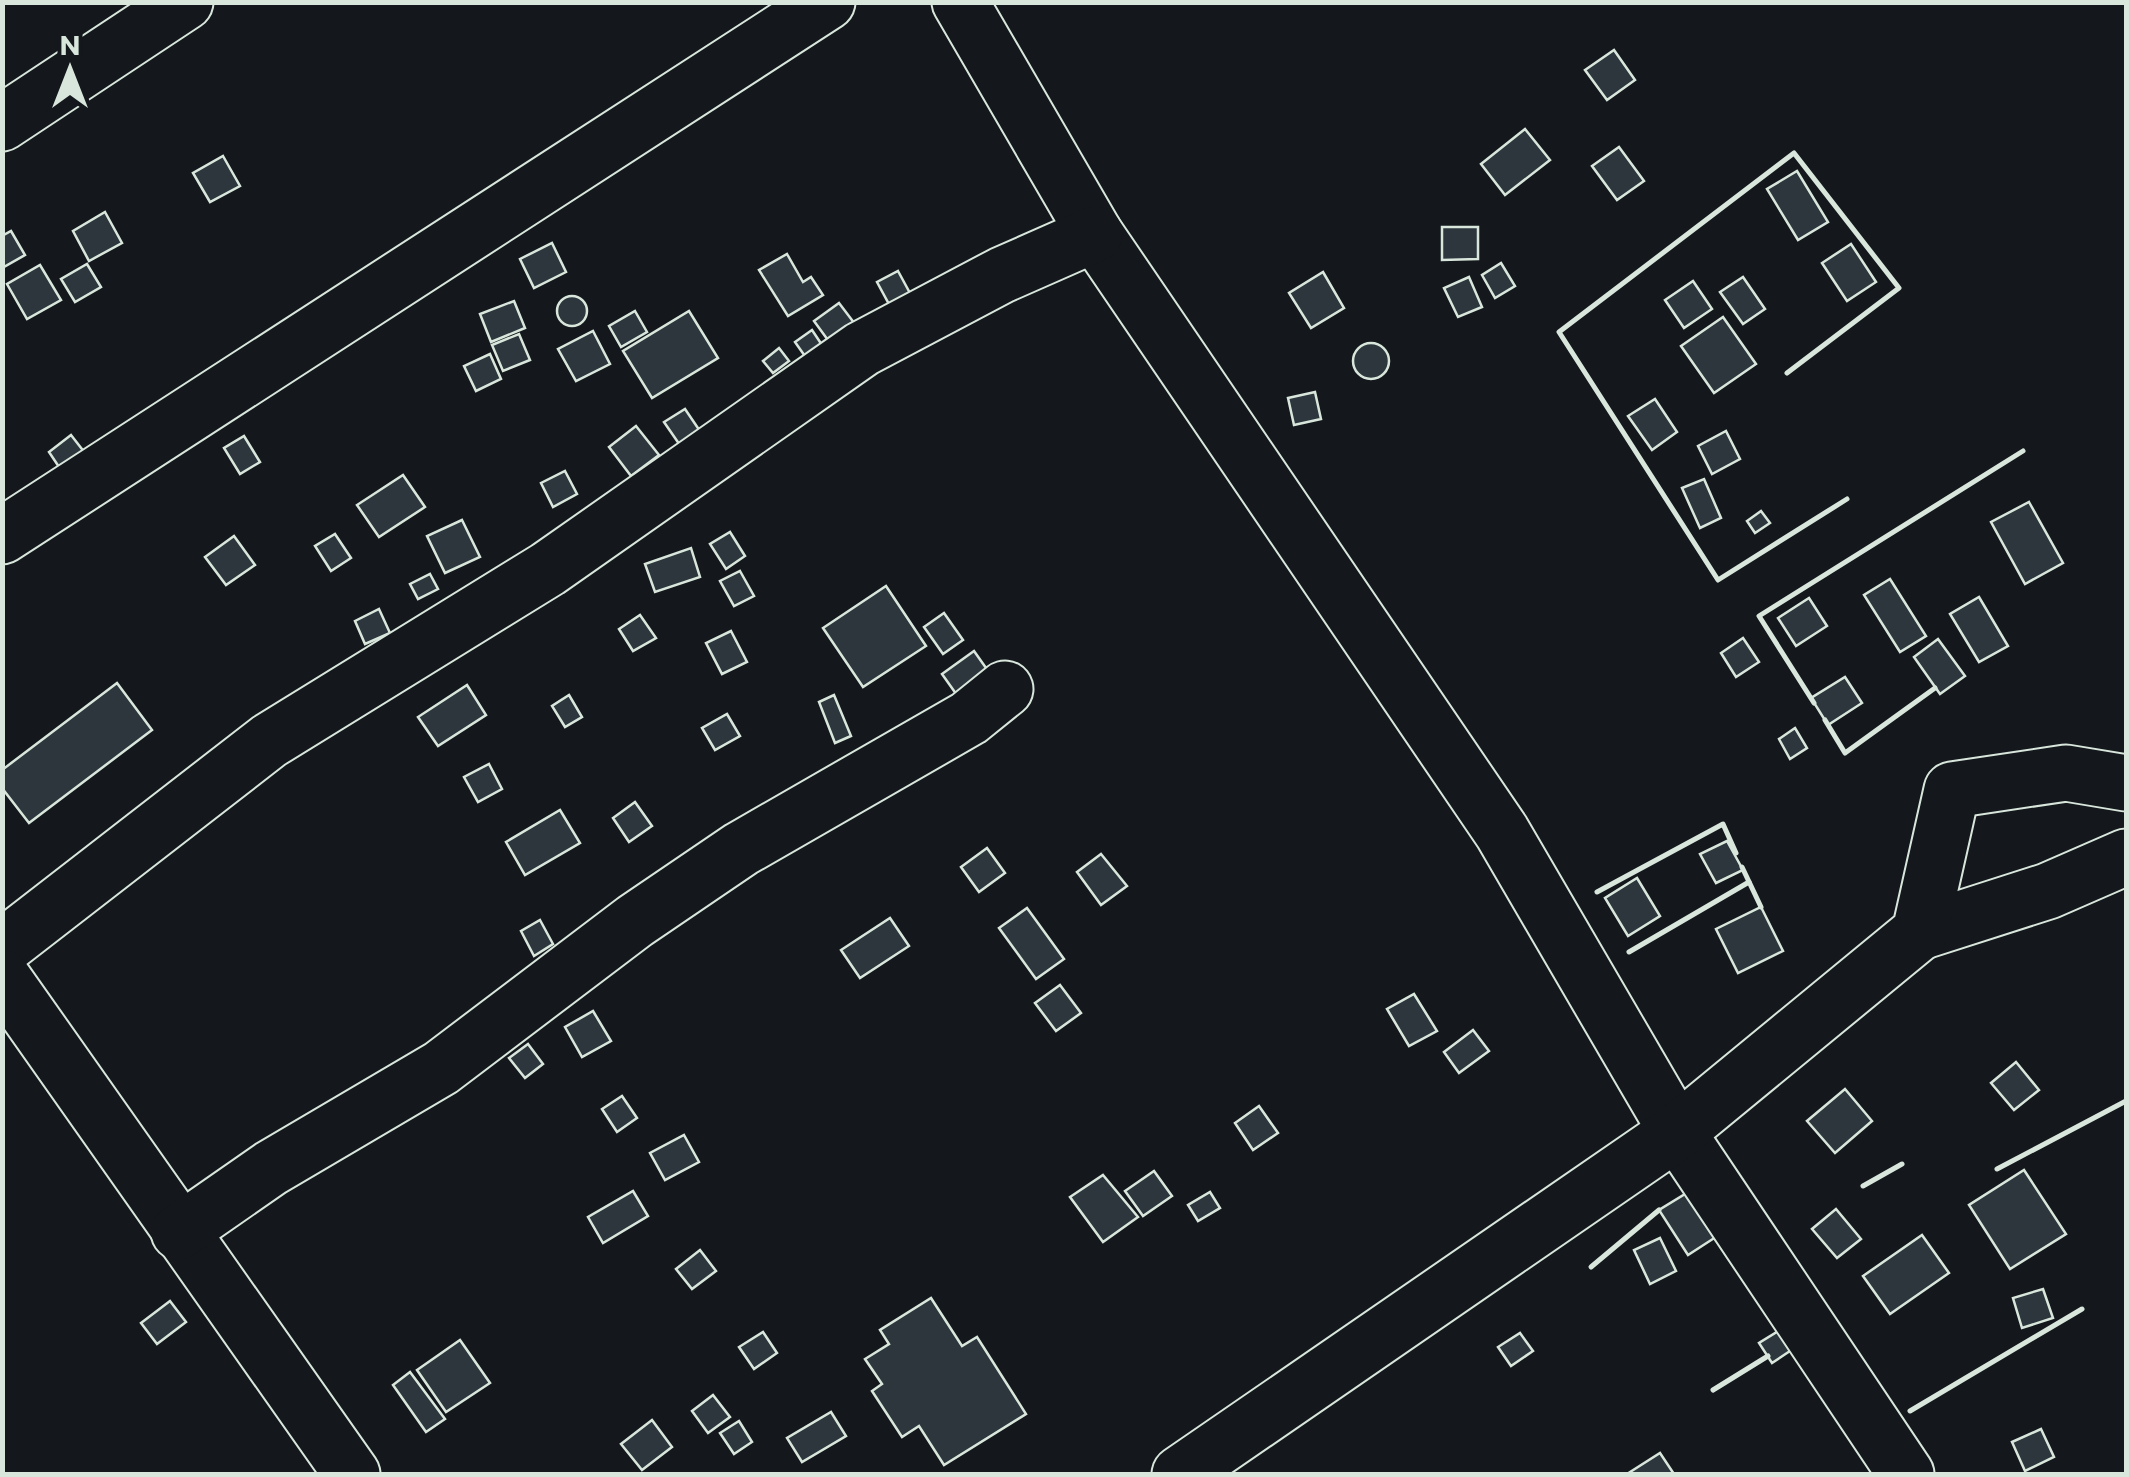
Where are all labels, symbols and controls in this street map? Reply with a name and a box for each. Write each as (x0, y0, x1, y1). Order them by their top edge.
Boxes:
north arrow (20, 20, 120, 120)
text: N (60, 27, 81, 61)

